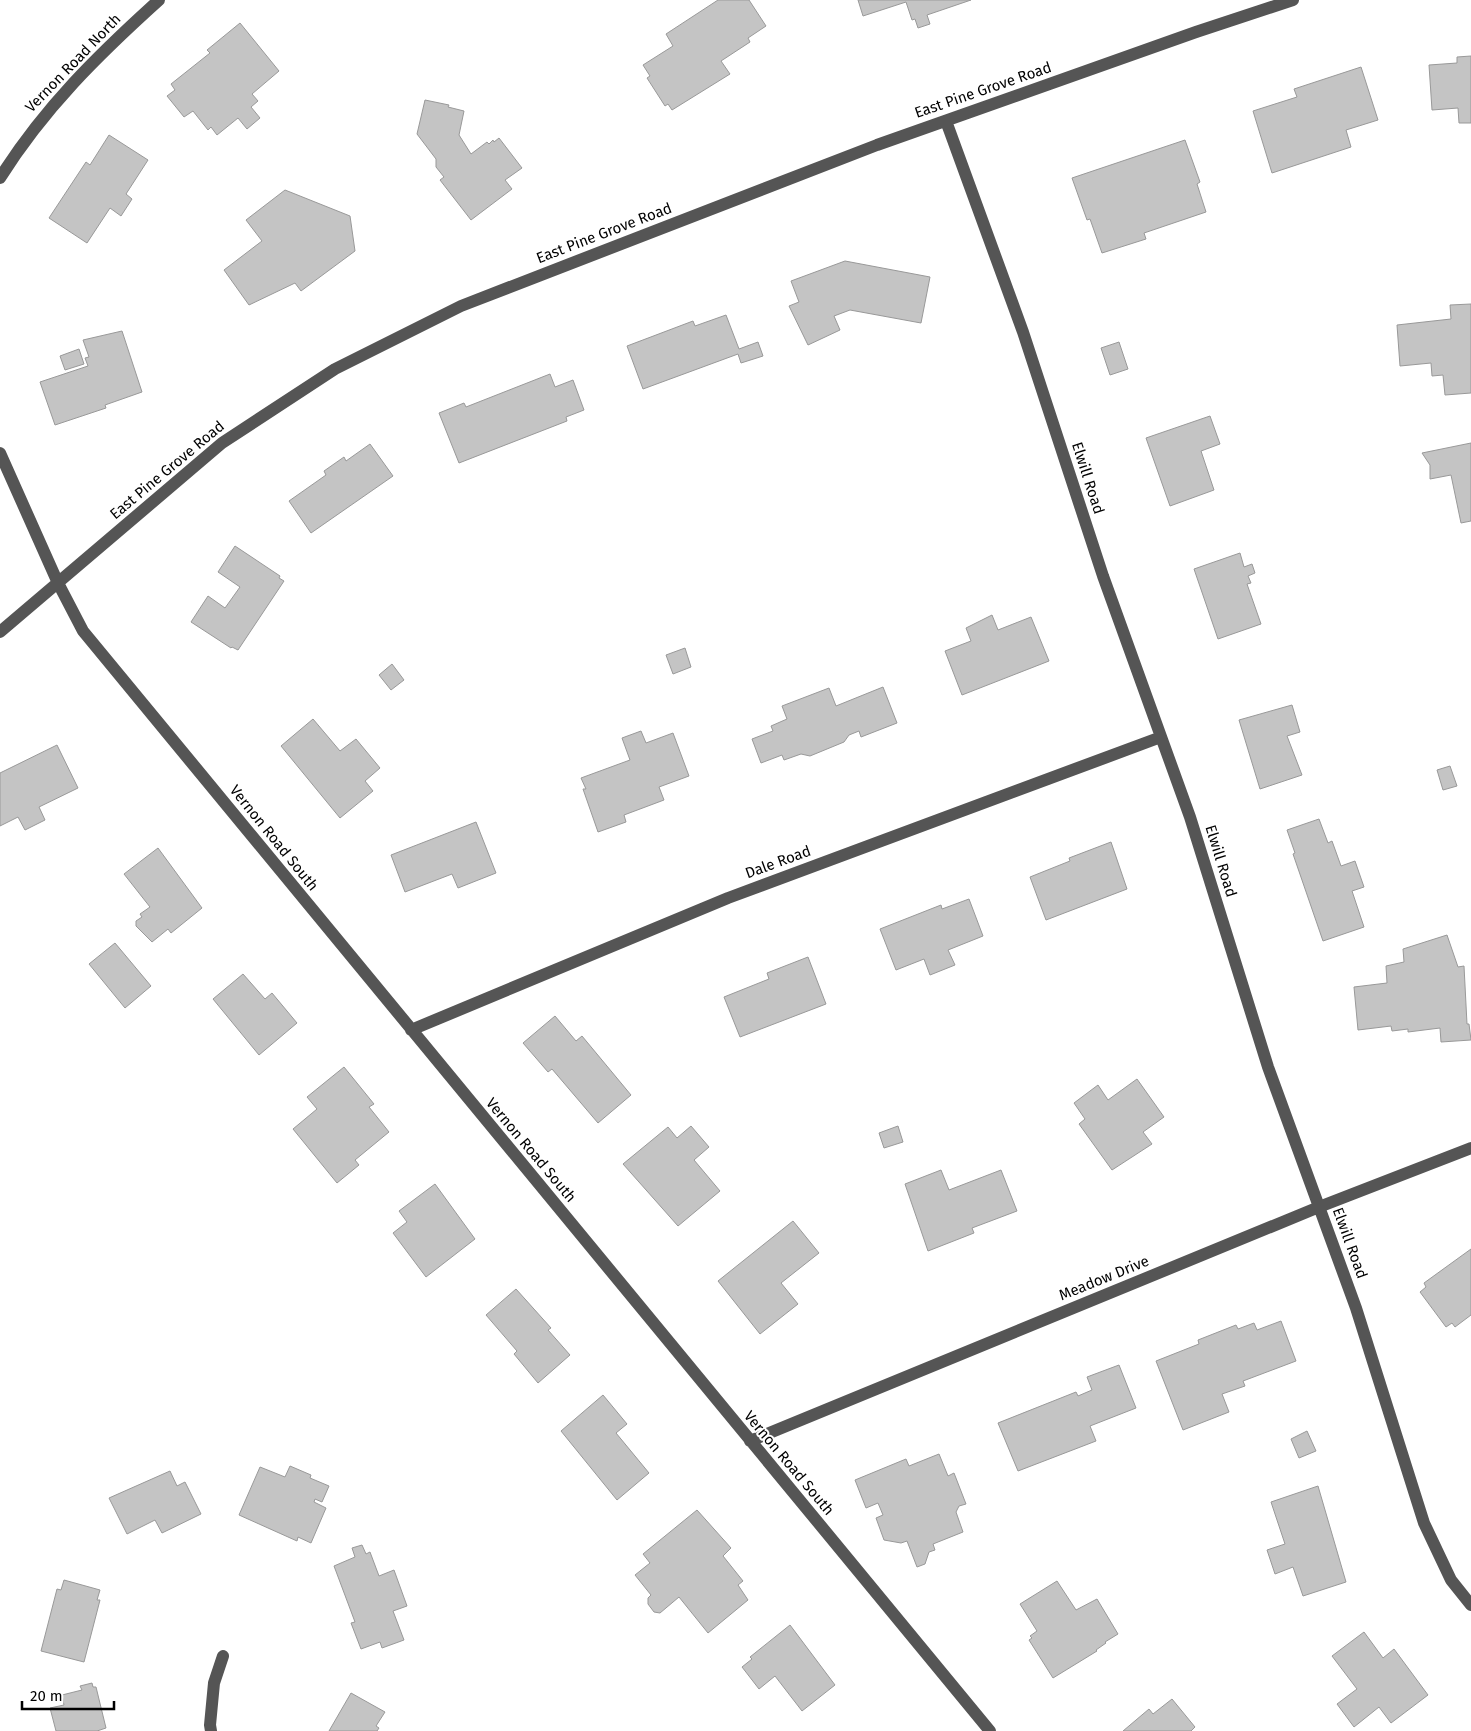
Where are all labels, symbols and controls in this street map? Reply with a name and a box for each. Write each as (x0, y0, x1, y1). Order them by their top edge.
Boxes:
street label: Vernon Road North (21, 10, 125, 116)
street label: East Pine Grove Road (912, 58, 1054, 122)
street label: East Pine Grove Road (534, 199, 674, 267)
street label: East Pine Grove Road (106, 417, 228, 523)
street label: Elwill Road (1068, 440, 1108, 516)
street label: Vernon Road South (226, 782, 322, 894)
street label: Elwill Road (1201, 823, 1241, 899)
street label: Dale Road (743, 842, 813, 882)
street label: Vernon Road South (482, 1094, 580, 1206)
street label: Elwill Road (1329, 1205, 1371, 1281)
street label: Meadow Drive (1056, 1252, 1152, 1304)
street label: Vernon Road South (740, 1407, 838, 1519)
scale bar (22, 1678, 115, 1710)
text: 20 m (30, 1687, 63, 1705)

